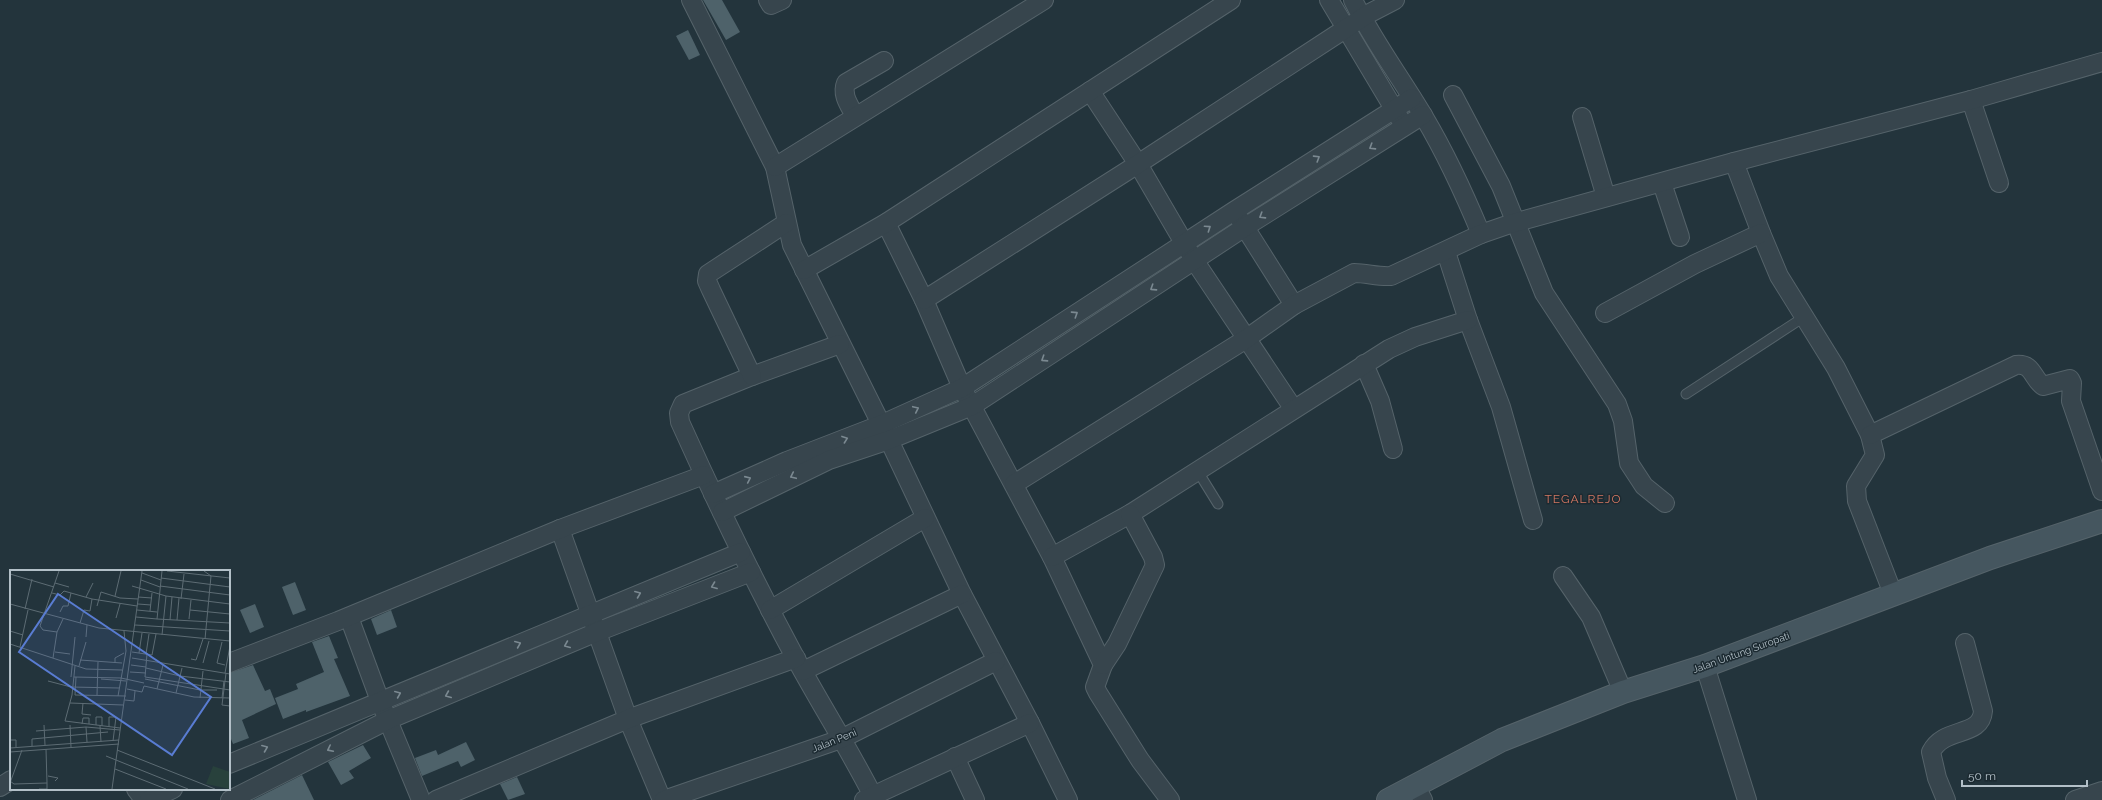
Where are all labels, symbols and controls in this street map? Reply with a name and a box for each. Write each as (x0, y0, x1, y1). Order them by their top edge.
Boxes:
one-way arrow (1369, 142, 1376, 149)
one-way arrow (1313, 155, 1320, 163)
one-way arrow (1259, 212, 1266, 219)
one-way arrow (1204, 225, 1211, 233)
one-way arrow (1150, 283, 1157, 290)
one-way arrow (1071, 311, 1078, 319)
one-way arrow (1041, 354, 1048, 362)
one-way arrow (911, 406, 919, 414)
one-way arrow (842, 435, 849, 443)
one-way arrow (790, 471, 798, 479)
one-way arrow (745, 475, 752, 483)
district label: TEGALREJO (1544, 492, 1622, 506)
inset map (10, 570, 230, 790)
one-way arrow (711, 582, 718, 590)
one-way arrow (634, 591, 642, 599)
street label: Jalan Untung Suropati (1691, 630, 1791, 675)
one-way arrow (514, 640, 521, 648)
one-way arrow (564, 640, 571, 648)
one-way arrow (394, 690, 401, 698)
one-way arrow (444, 690, 452, 698)
street label: Jalan Peni (810, 727, 858, 754)
one-way arrow (261, 745, 268, 753)
one-way arrow (326, 745, 334, 752)
scale bar (1962, 762, 2087, 788)
text: 50 m (1968, 769, 1996, 783)

